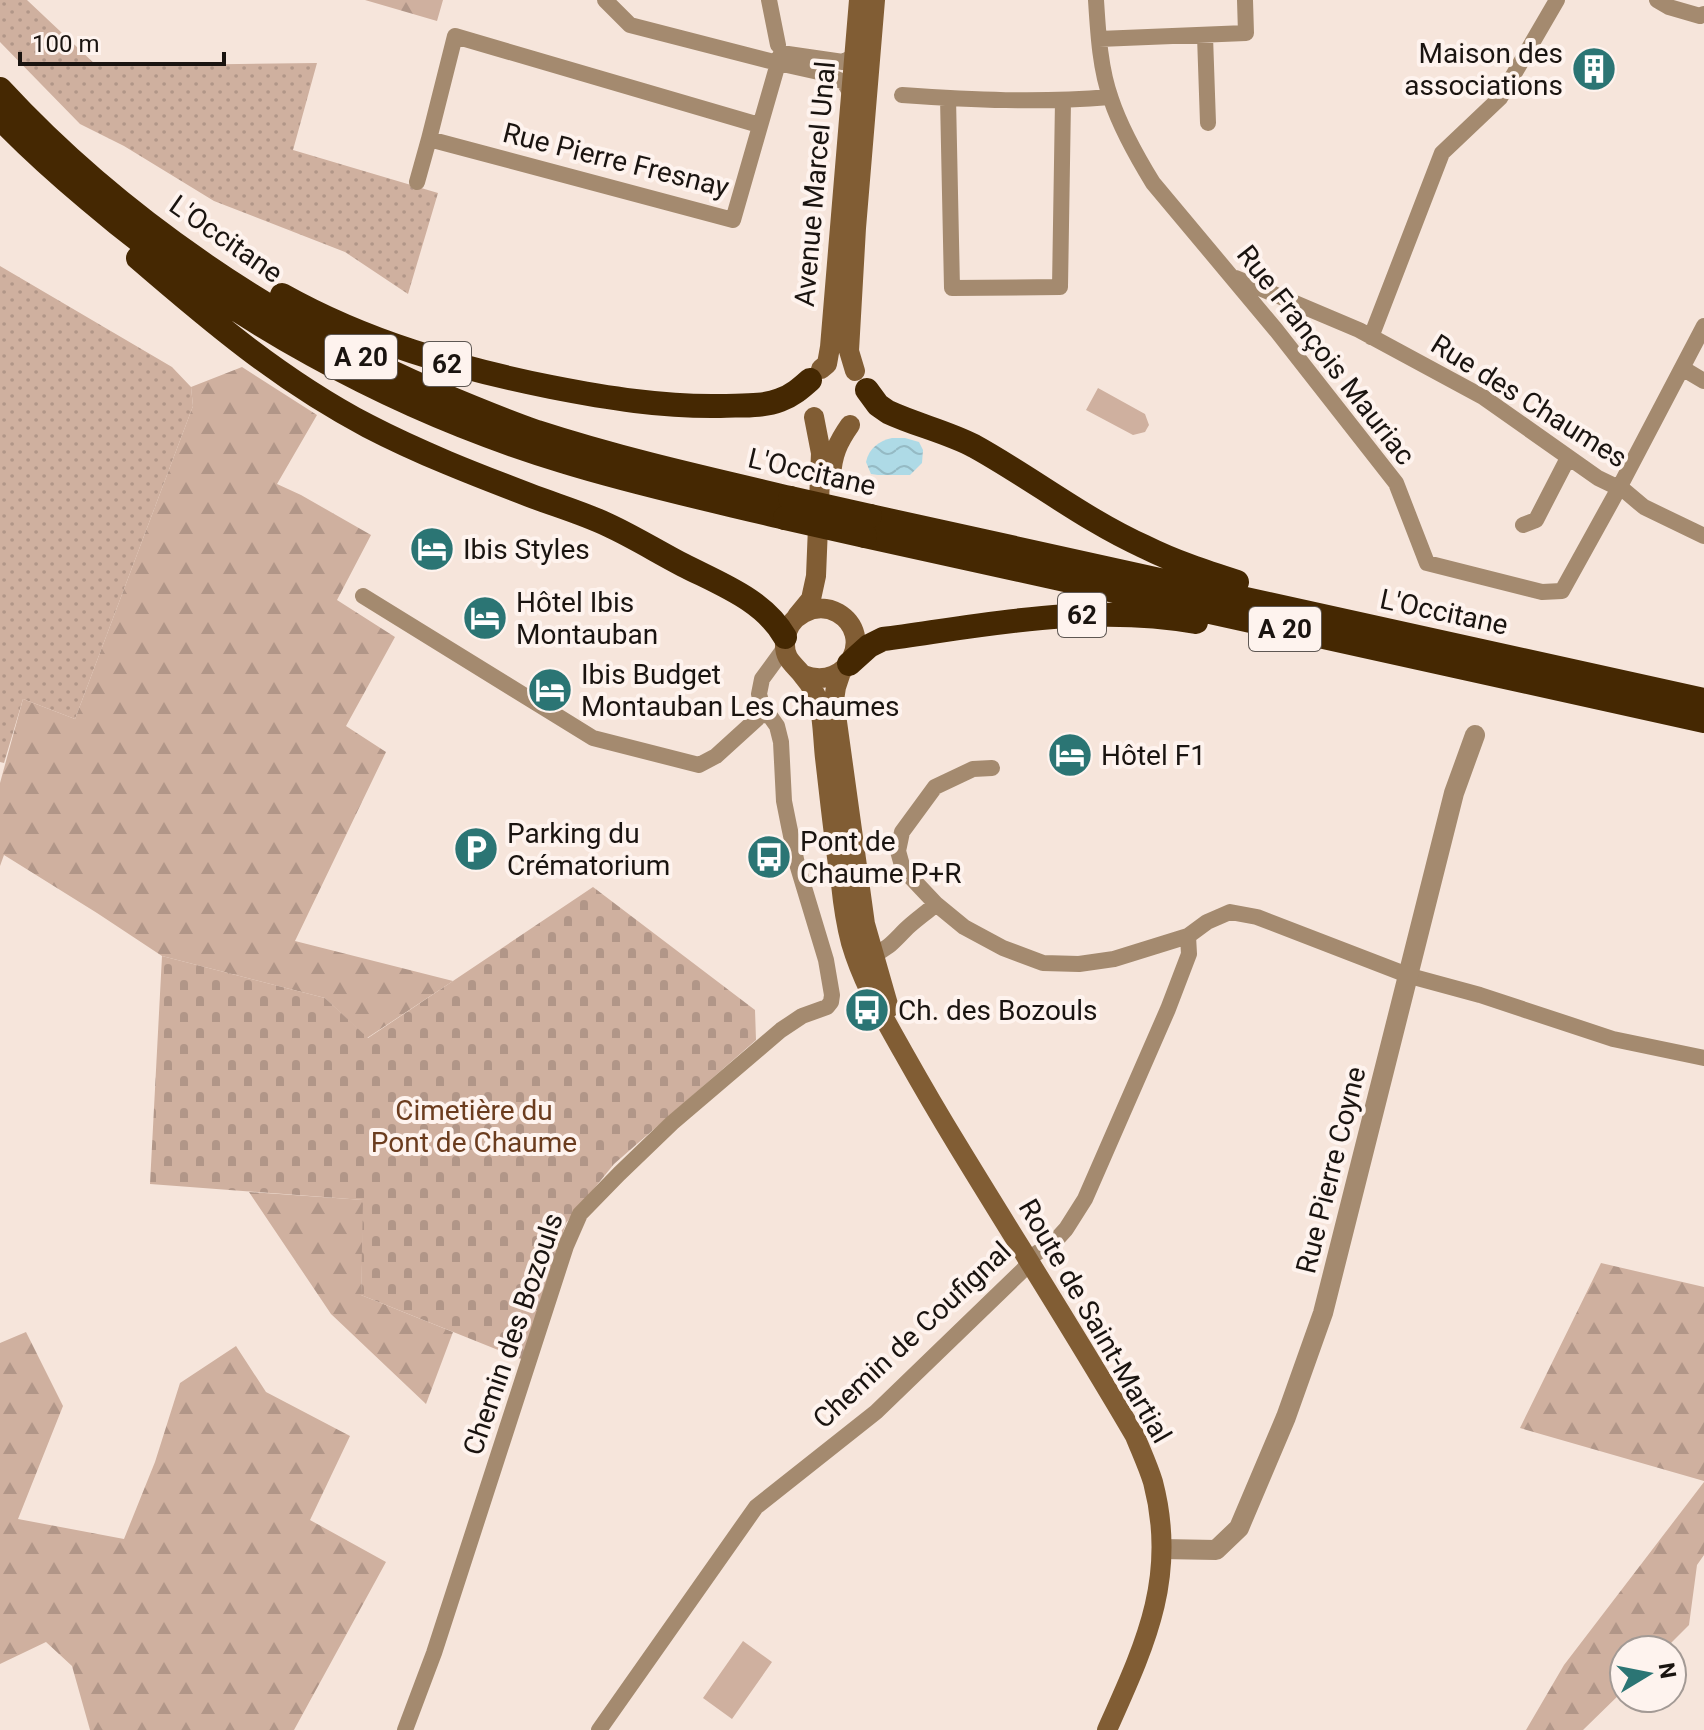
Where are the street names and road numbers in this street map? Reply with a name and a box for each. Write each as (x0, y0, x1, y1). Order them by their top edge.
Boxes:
street label: Avenue Marcel Unal (788, 60, 842, 308)
street label: Rue Pierre Fresnay (500, 116, 732, 204)
street label: L'Occitane (163, 188, 289, 290)
street label: Rue François Mauriac (1230, 239, 1422, 471)
street label: Rue des Chaumes (1425, 327, 1633, 475)
road number: A 20 (325, 335, 397, 379)
road number: 62 (423, 342, 471, 386)
street label: L'Occitane (745, 441, 879, 503)
street label: L'Occitane (1377, 582, 1511, 642)
road number: 62 (1058, 593, 1106, 637)
road number: A 20 (1249, 607, 1321, 651)
street label: Rue Pierre Coyne (1289, 1063, 1373, 1277)
street label: Route de Saint-Martial (1012, 1193, 1178, 1449)
street label: Chemin des Bozouls (456, 1209, 570, 1459)
street label: Chemin de Coufignal (806, 1235, 1018, 1435)

